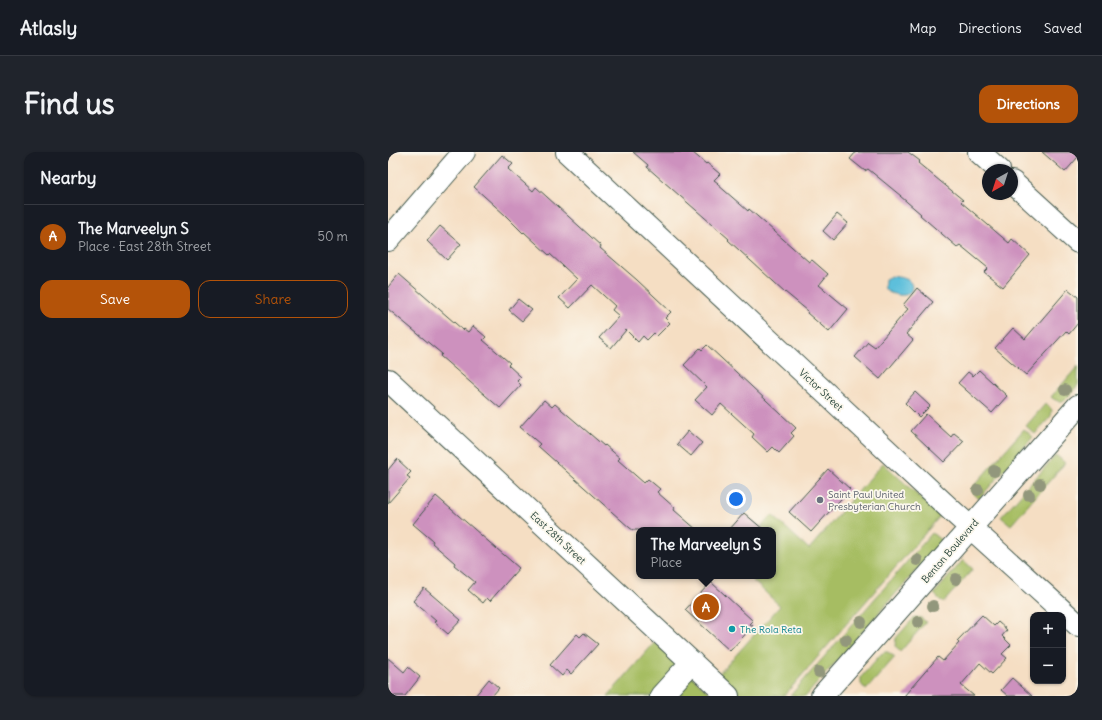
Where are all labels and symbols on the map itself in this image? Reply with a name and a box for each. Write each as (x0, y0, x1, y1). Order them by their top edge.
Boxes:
north arrow (982, 164, 1018, 200)
street label: Victor Street (796, 366, 846, 414)
place label: Saint Paul United Presbyterian Church (828, 488, 921, 513)
your location (726, 489, 746, 509)
marker: Saint Paul United Presbyterian Church (815, 495, 825, 505)
street label: East 28th Street (528, 509, 589, 567)
street label: Benton Boulevard (919, 516, 981, 586)
pin: A (693, 592, 719, 622)
place label: The Rola Reta (740, 623, 802, 636)
marker: The Rola Reta (727, 624, 737, 634)

